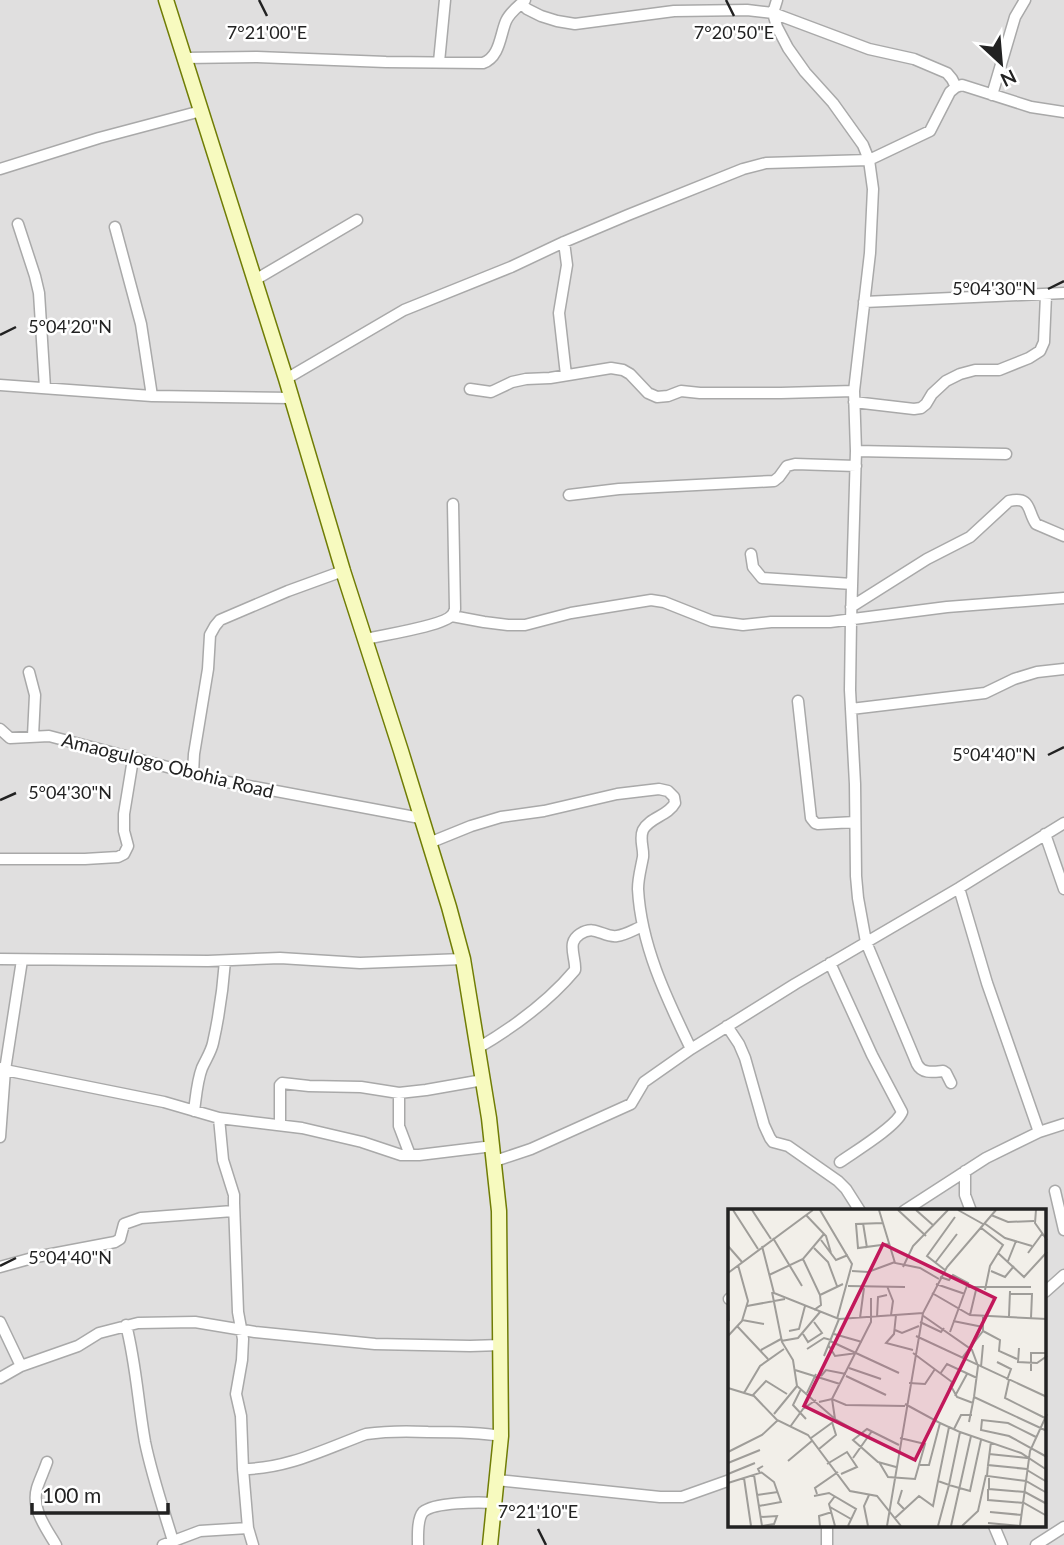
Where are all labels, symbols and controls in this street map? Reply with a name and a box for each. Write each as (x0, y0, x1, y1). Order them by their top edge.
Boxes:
text: 7°21'00"E (227, 21, 307, 43)
text: 7°20'50"E (694, 21, 774, 43)
north arrow (966, 28, 1036, 98)
text: N (997, 65, 1020, 92)
text: 5°04'30"N (952, 277, 1036, 299)
text: 5°04'20"N (28, 315, 112, 337)
street label: Amaogulogo Obohia Road (60, 728, 276, 802)
text: 5°04'40"N (952, 743, 1036, 765)
text: 5°04'30"N (28, 781, 112, 803)
inset map (728, 1209, 1046, 1528)
text: 5°04'40"N (28, 1246, 112, 1268)
scale bar (32, 1472, 168, 1516)
text: 100 m (42, 1482, 101, 1507)
text: 7°21'10"E (498, 1500, 578, 1522)

